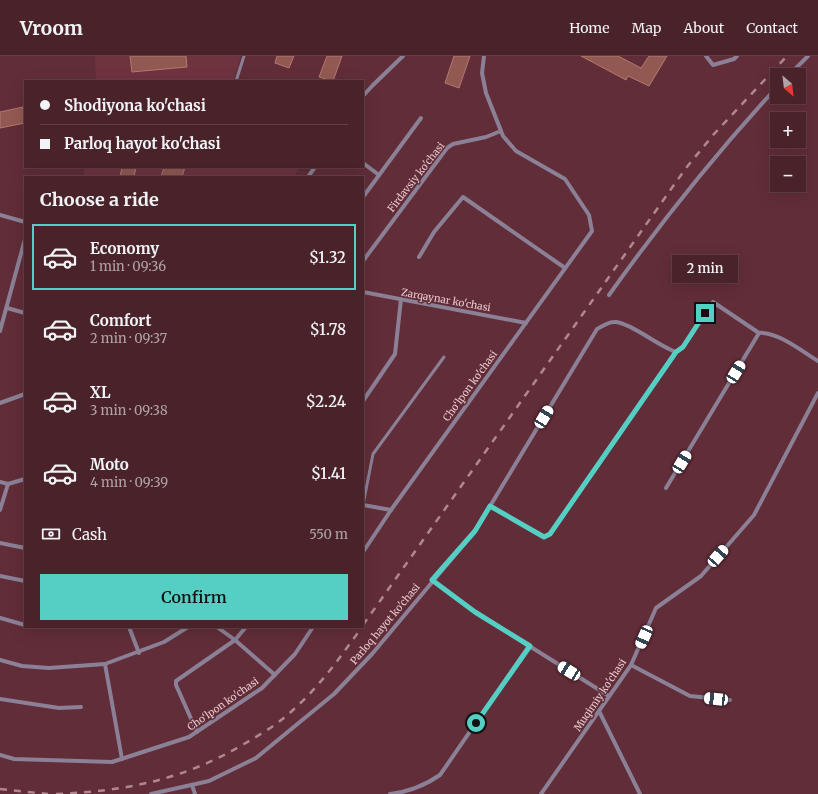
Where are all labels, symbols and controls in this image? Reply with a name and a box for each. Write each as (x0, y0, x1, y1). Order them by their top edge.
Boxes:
text: Vroom (20, 16, 83, 40)
text: Home (569, 19, 610, 37)
text: Map (632, 19, 661, 37)
text: About (683, 19, 724, 37)
text: Contact (746, 19, 798, 37)
north arrow (770, 68, 806, 104)
map controls (770, 68, 806, 192)
text: Shodiyona ko'chasi (64, 96, 206, 115)
button: + (770, 112, 806, 148)
text: Parloq hayot ko'chasi (64, 134, 221, 153)
street label: Firdavsiy ko'chasi (385, 139, 447, 215)
button: − (770, 156, 806, 192)
text: Choose a ride (40, 188, 159, 211)
icon: car (42, 239, 78, 275)
text: Economy (90, 239, 159, 258)
text: $1.32 (309, 248, 346, 267)
callout: 2 min (672, 255, 738, 283)
text: 1 min · 09:36 (90, 258, 166, 275)
text: 2 min (687, 260, 723, 277)
street label: Zarqaynar ko'chasi (400, 286, 492, 314)
route end (696, 304, 714, 322)
icon: car (42, 311, 78, 347)
text: Comfort (90, 311, 151, 330)
text: $1.78 (310, 320, 346, 339)
text: 2 min · 09:37 (90, 330, 167, 347)
street label: Cho‘lpon ko'chasi (440, 348, 500, 424)
car (725, 359, 747, 385)
icon: car (42, 383, 78, 419)
text: XL (90, 383, 111, 402)
text: $2.24 (306, 392, 346, 411)
text: 3 min · 09:38 (90, 402, 168, 419)
car (533, 404, 555, 430)
car (671, 449, 693, 475)
icon: car (42, 455, 78, 491)
text: Moto (90, 455, 129, 474)
text: $1.41 (311, 464, 346, 483)
text: 4 min · 09:39 (90, 474, 168, 491)
icon: cash (40, 523, 62, 545)
text: Cash (72, 525, 107, 544)
text: 550 m (309, 526, 348, 543)
car (706, 543, 730, 569)
button: Confirm (40, 574, 348, 620)
street label: Parloq hayot ko'chasi (347, 581, 423, 667)
car (634, 624, 654, 650)
street label: Muqimiy ko'chasi (571, 656, 629, 734)
car (556, 660, 582, 682)
street label: Cho‘lpon ko'chasi (185, 675, 261, 733)
car (703, 692, 729, 706)
route start (467, 714, 485, 732)

